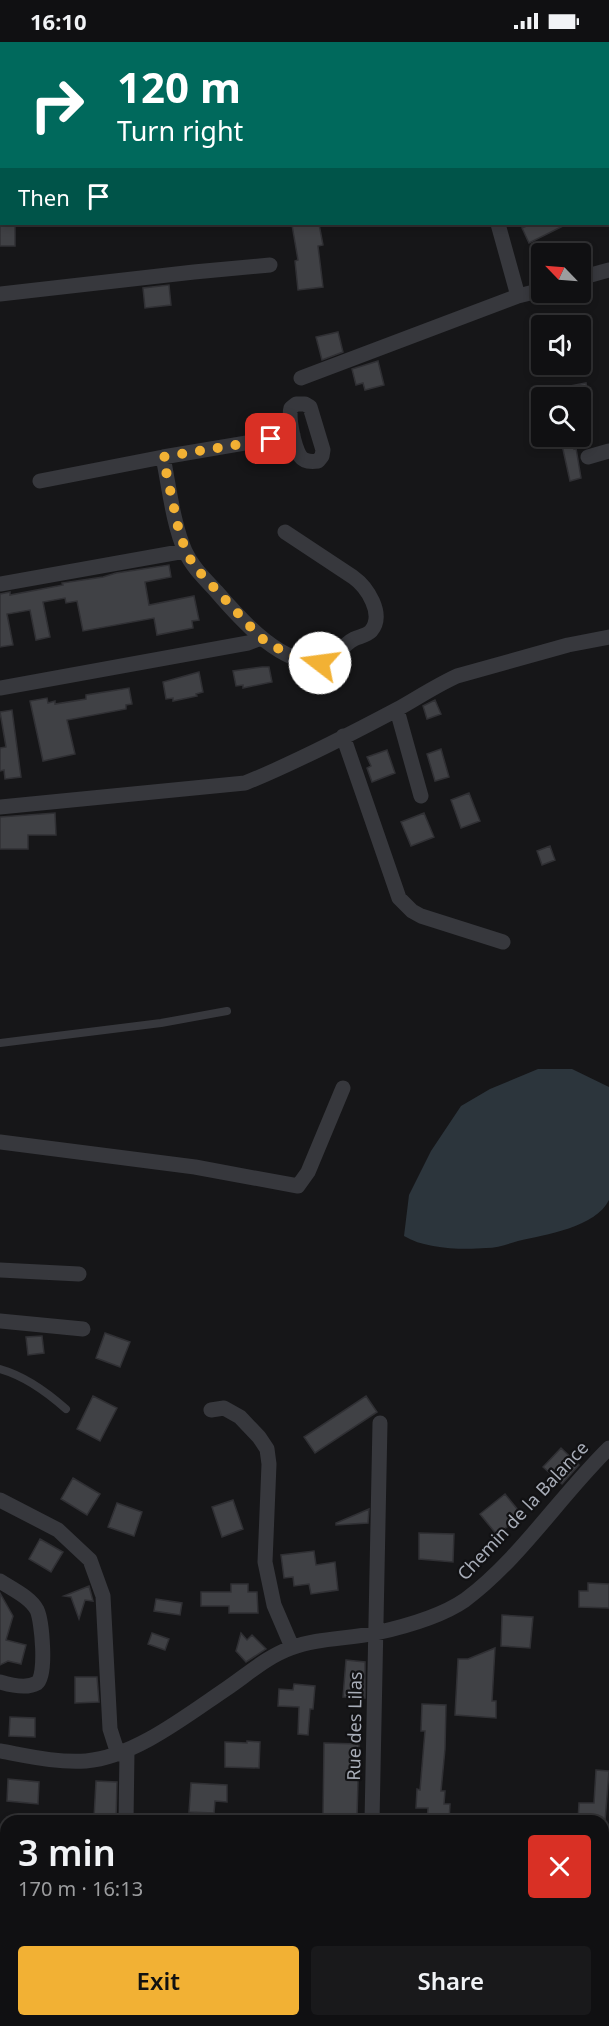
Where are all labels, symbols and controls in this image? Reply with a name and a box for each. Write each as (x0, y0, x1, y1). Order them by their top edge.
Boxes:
text: 16:10 (30, 6, 87, 36)
text: 120 m (117, 58, 241, 115)
icon: right (18, 66, 96, 144)
text: Turn right (117, 112, 243, 149)
icon: arrive (82, 180, 115, 213)
text: Then (18, 182, 70, 212)
north arrow (531, 243, 591, 303)
map controls (531, 243, 591, 447)
button: sound (531, 315, 591, 375)
button: search (531, 387, 591, 447)
pin (245, 413, 296, 464)
icon: arrive (254, 422, 287, 455)
position arrow (288, 631, 352, 695)
street label: Chemin de la Balance (452, 1436, 593, 1585)
street label: Rue des Lilas (341, 1671, 367, 1781)
text: 3 min (18, 1828, 116, 1877)
button: close (528, 1835, 591, 1898)
text: 170 m · 16:13 (18, 1875, 143, 1902)
button: Exit (18, 1946, 299, 2015)
button: Share (311, 1946, 591, 2015)

